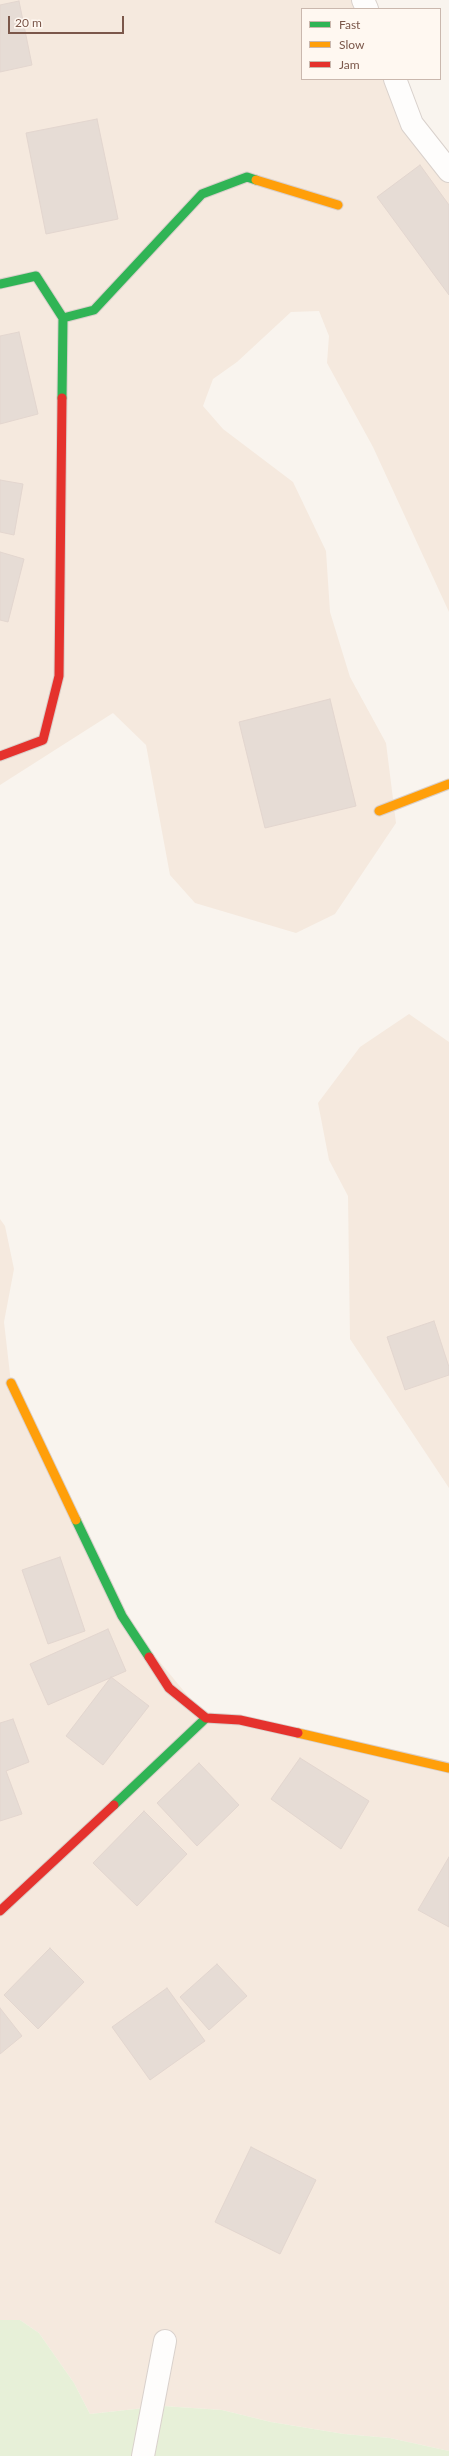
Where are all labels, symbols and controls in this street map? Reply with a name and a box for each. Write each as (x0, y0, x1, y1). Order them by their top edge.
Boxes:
scale bar (10, 8, 126, 34)
legend (301, 8, 441, 80)
text: 20 m (15, 15, 42, 30)
text: Fast (339, 17, 360, 32)
text: Slow (339, 37, 364, 52)
text: Jam (339, 57, 360, 72)

